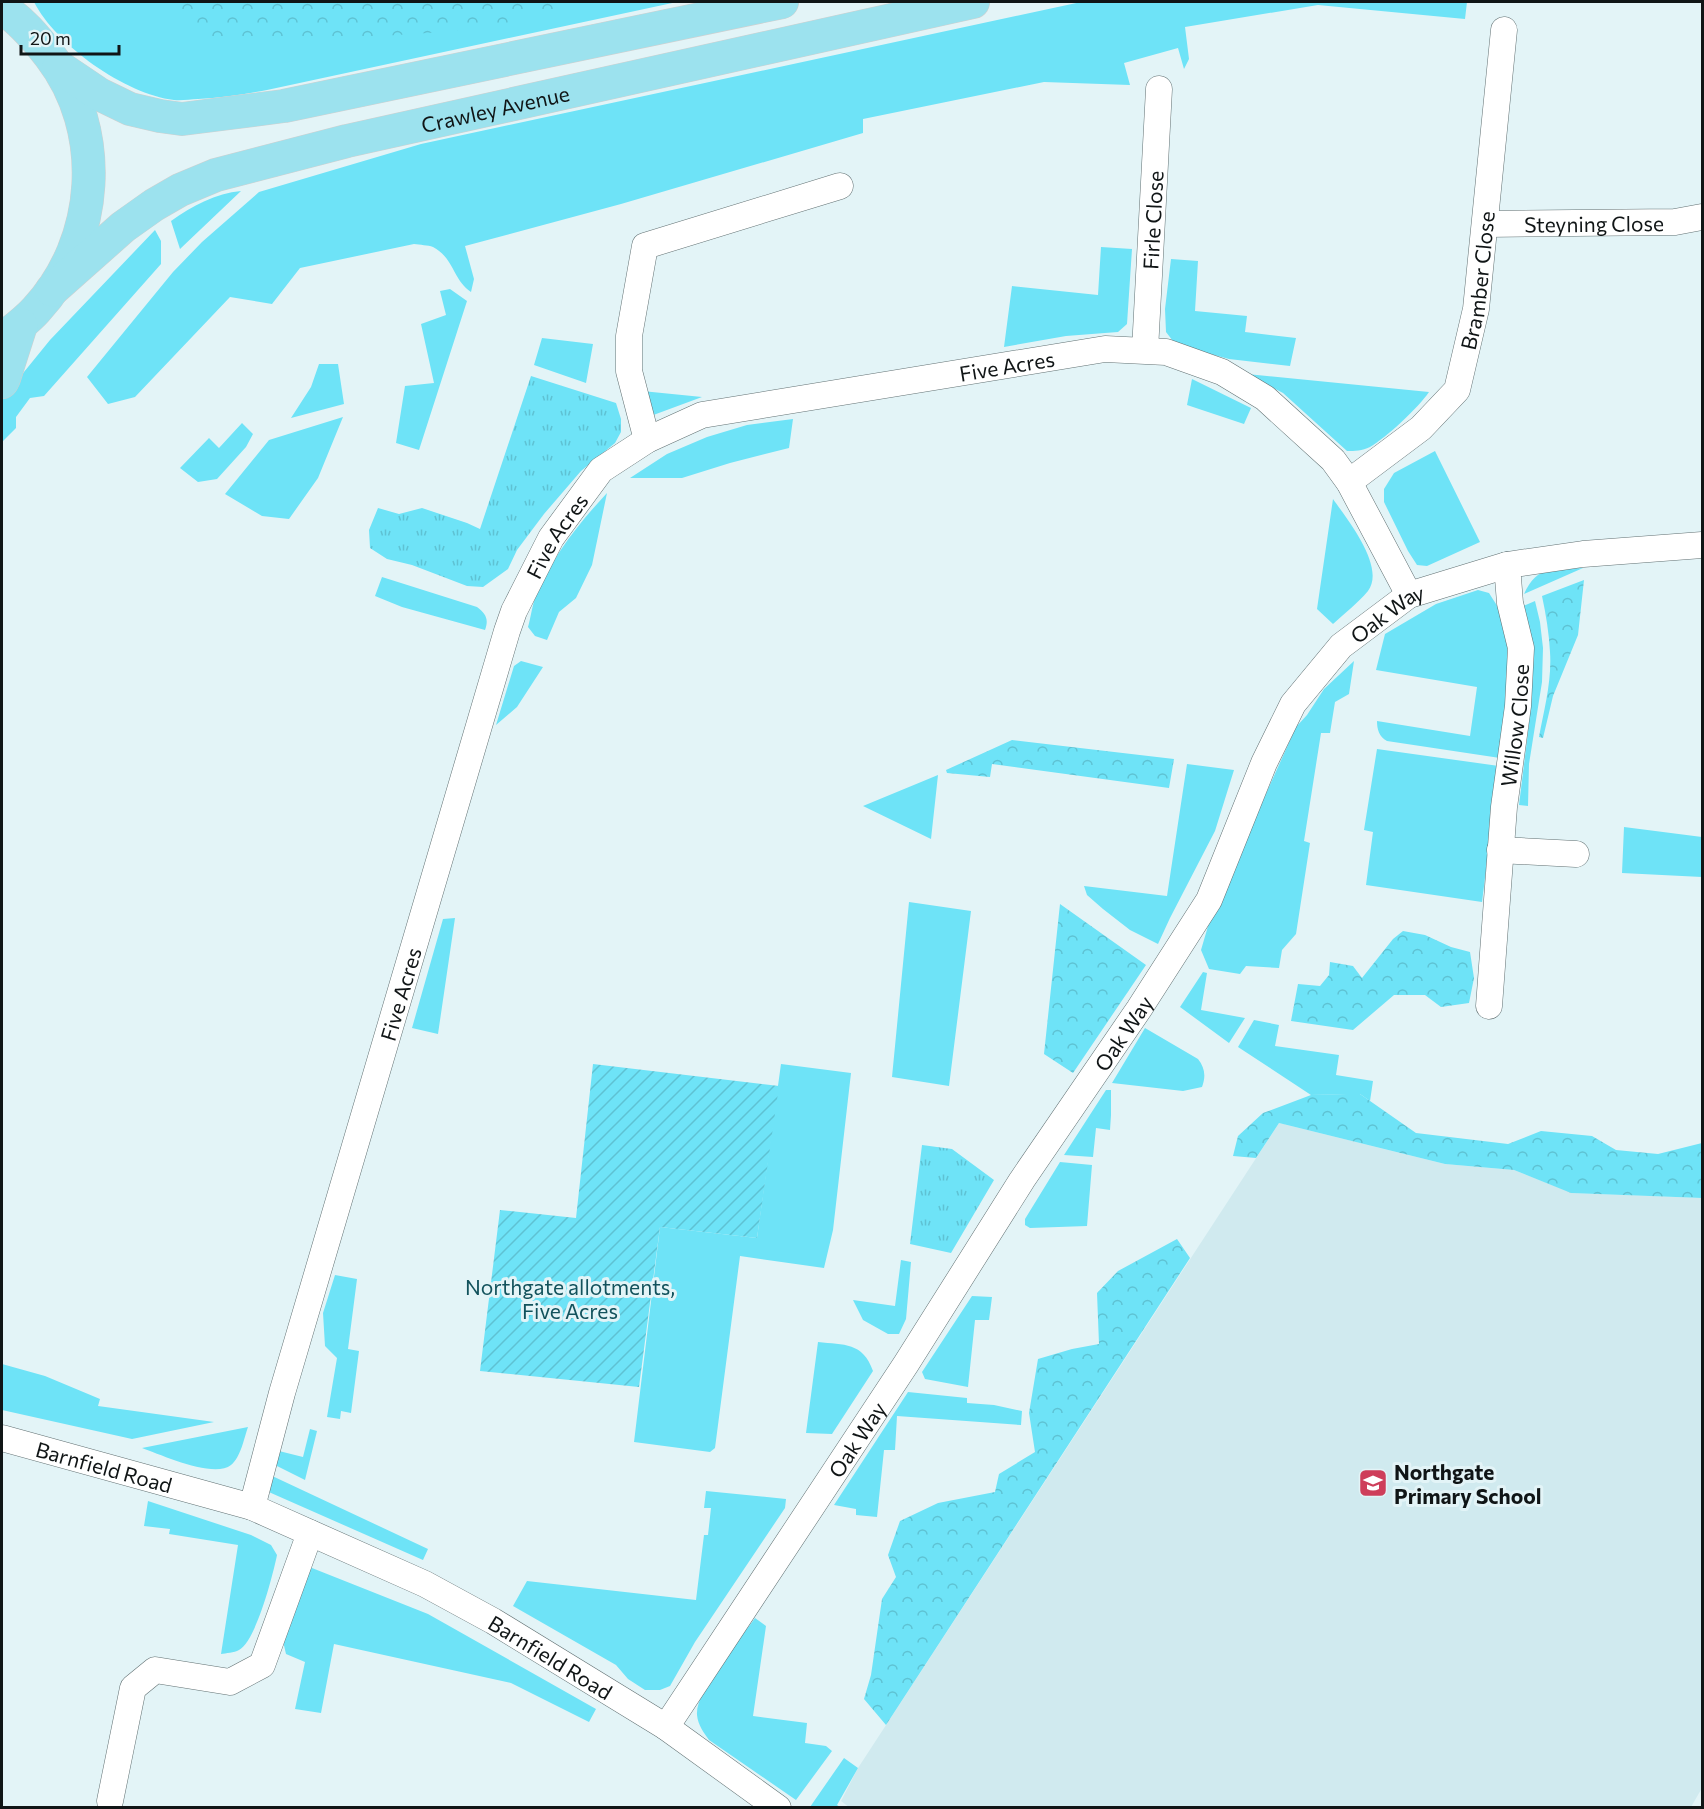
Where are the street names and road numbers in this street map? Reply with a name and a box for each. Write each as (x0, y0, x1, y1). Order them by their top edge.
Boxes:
street label: Crawley Avenue (419, 80, 572, 137)
street label: Firle Close (1137, 170, 1167, 270)
street label: Bramber Close (1454, 210, 1498, 352)
street label: Steyning Close (1524, 210, 1664, 236)
street label: Five Acres (957, 345, 1056, 385)
street label: Five Acres (520, 488, 592, 582)
street label: Oak Way (1345, 579, 1427, 647)
street label: Willow Close (1494, 663, 1533, 788)
street label: Five Acres (374, 944, 425, 1044)
street label: Oak Way (1088, 990, 1157, 1075)
street label: Oak Way (822, 1397, 890, 1482)
street label: Barnfield Road (33, 1435, 175, 1497)
street label: Barnfield Road (485, 1609, 617, 1704)

